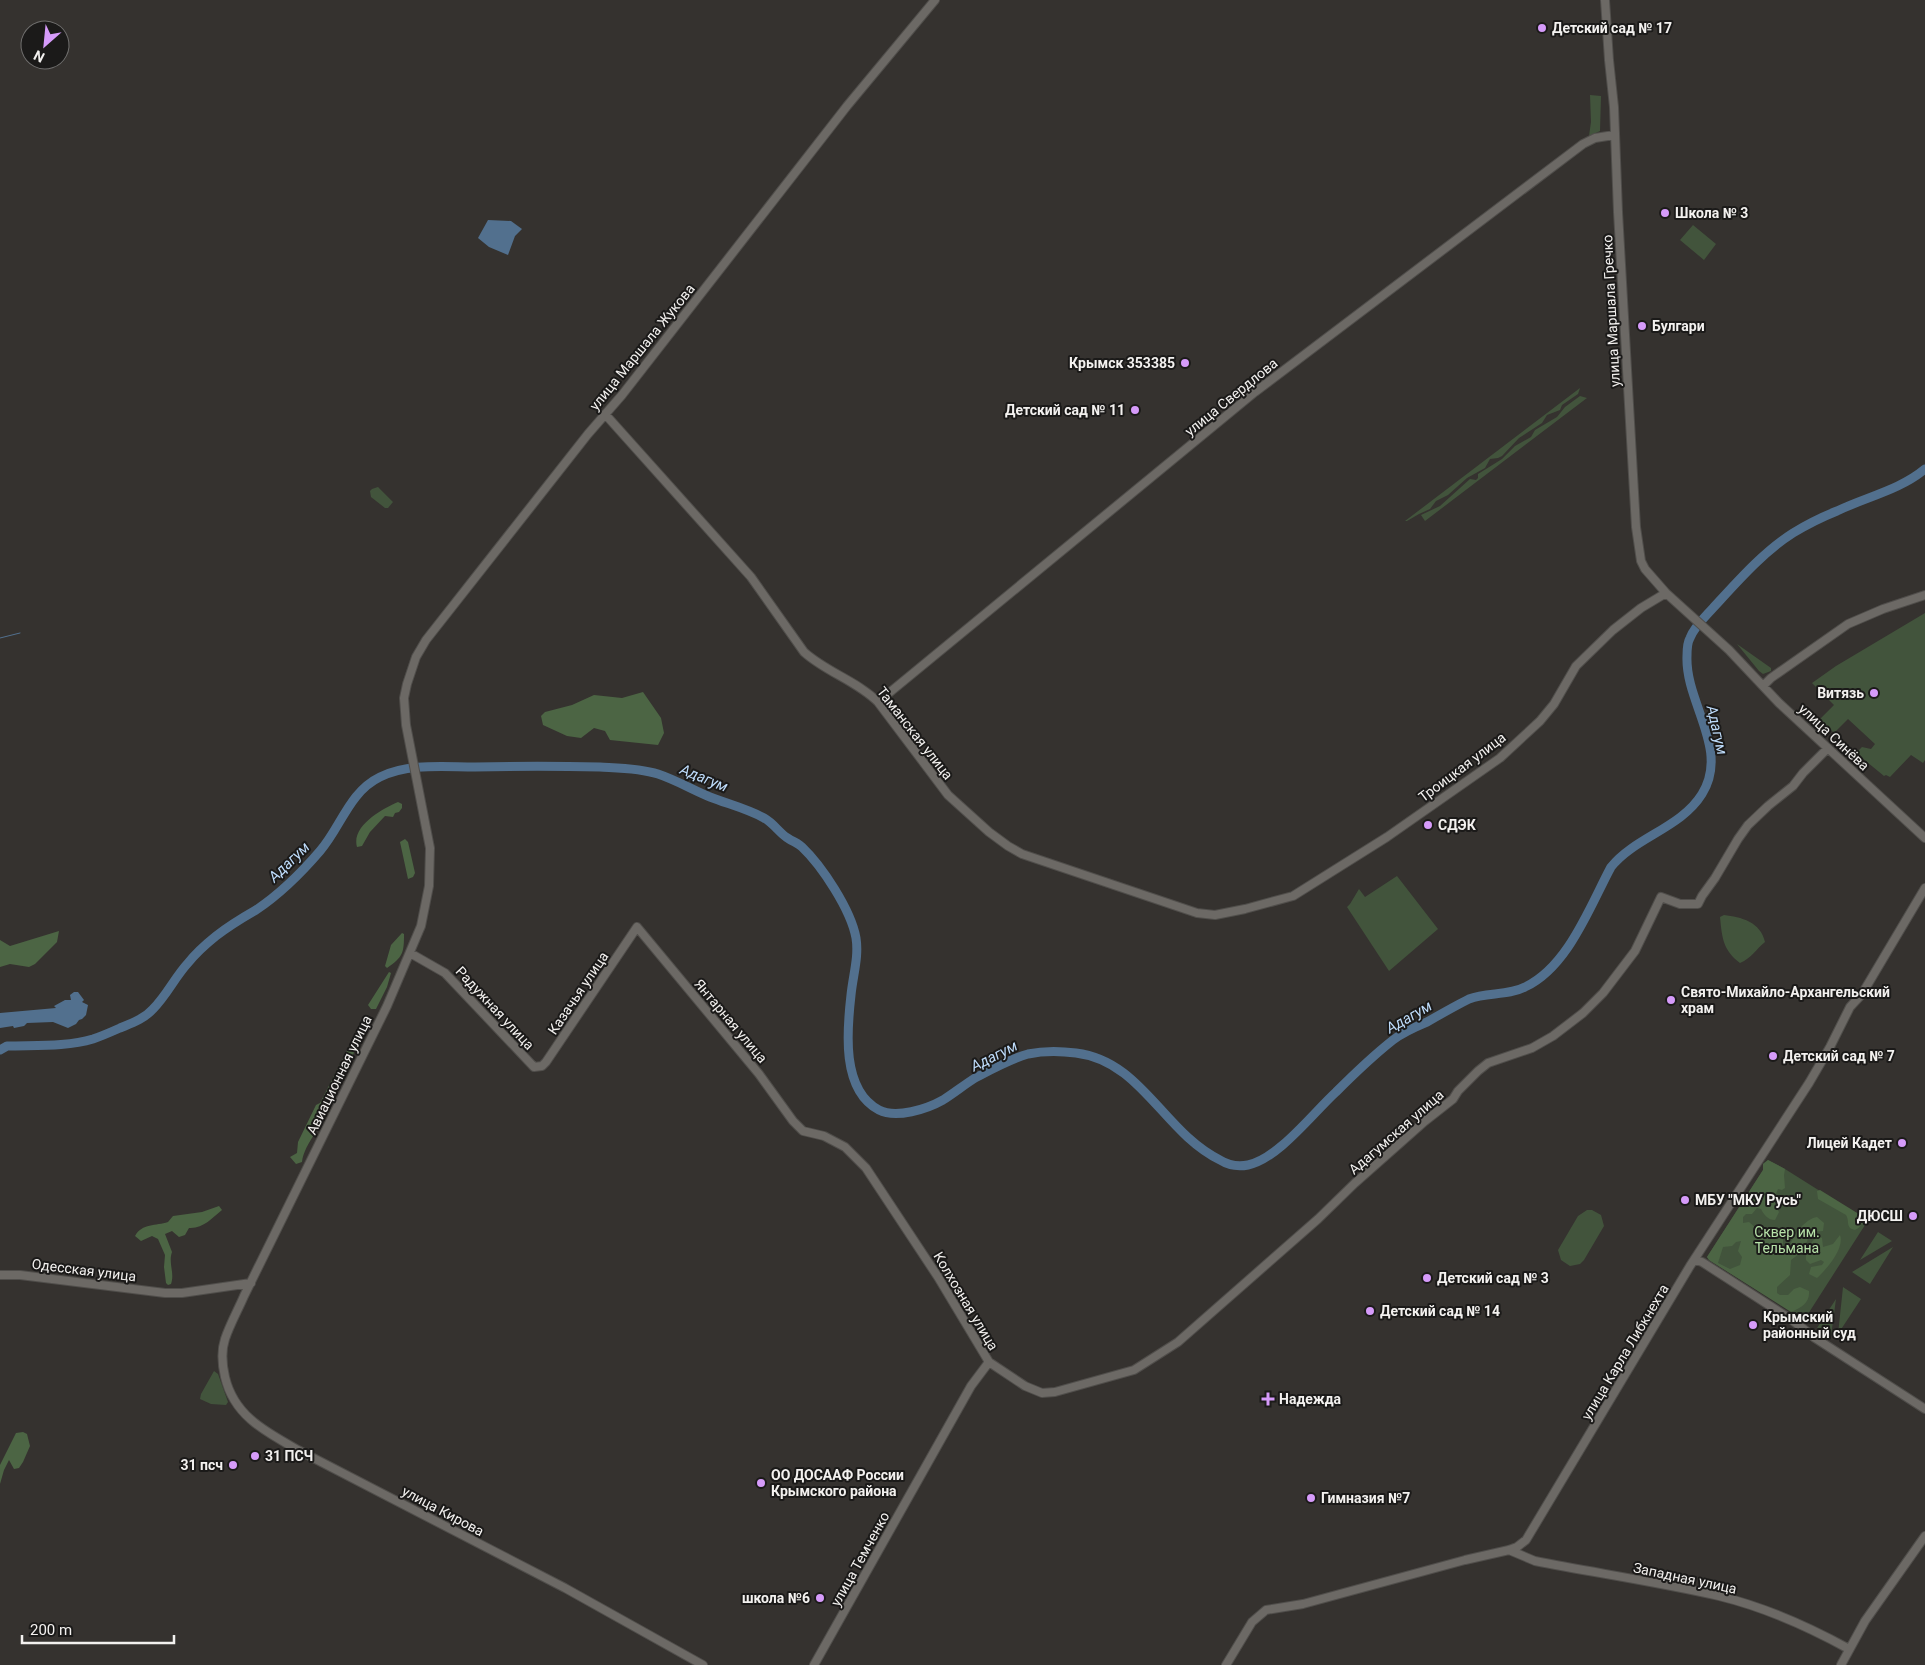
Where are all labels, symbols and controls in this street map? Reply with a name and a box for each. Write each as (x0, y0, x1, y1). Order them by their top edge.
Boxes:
north arrow (20, 20, 70, 70)
place label: Детский сад № 17 (1552, 20, 1672, 36)
marker: Детский сад № 17 (1536, 22, 1548, 34)
text: N (31, 47, 47, 66)
place label: Школа № 3 (1675, 205, 1748, 221)
marker: Школа № 3 (1659, 207, 1671, 219)
street label: улица Маршала Гречко (1599, 234, 1623, 388)
street label: улица Маршала Жукова (586, 281, 698, 413)
place label: Булгари (1652, 318, 1705, 334)
marker: Булгари (1636, 320, 1648, 332)
place label: Крымск 353385 (1069, 355, 1175, 371)
street label: улица Свердлова (1182, 355, 1280, 439)
marker: Крымск 353385 (1179, 357, 1191, 369)
place label: Детский сад № 11 (1005, 402, 1125, 418)
marker: Детский сад № 11 (1129, 404, 1141, 416)
street label: Таманская улица (874, 683, 956, 783)
place label: Витязь (1817, 685, 1864, 701)
marker: Витязь (1868, 687, 1880, 699)
street label: улица Синёва (1796, 700, 1872, 774)
water label: Адагум (1702, 703, 1731, 757)
street label: Троицкая улица (1415, 729, 1509, 805)
water label: Адагум (677, 760, 731, 796)
place label: СДЭК (1438, 817, 1477, 833)
marker: СДЭК (1422, 819, 1434, 831)
water label: Адагум (264, 838, 313, 887)
street label: Казачья улица (544, 949, 612, 1037)
street label: Радужная улица (453, 963, 537, 1053)
street label: Янтарная улица (691, 976, 771, 1066)
place label: Свято-Михайло-Архангельский храм (1681, 984, 1890, 1016)
marker: Свято-Михайло-Архангельский храм (1665, 994, 1677, 1006)
water label: Адагум (1382, 997, 1435, 1038)
street label: Авиационная улица (303, 1013, 375, 1137)
water label: Адагум (967, 1037, 1021, 1076)
place label: Детский сад № 7 (1783, 1048, 1895, 1064)
marker: Детский сад № 7 (1767, 1050, 1779, 1062)
street label: Адагумская улица (1345, 1087, 1447, 1177)
place label: Лицей Кадет (1807, 1135, 1892, 1151)
marker: Лицей Кадет (1896, 1137, 1908, 1149)
place label: МБУ "МКУ Русь" (1695, 1192, 1802, 1208)
marker: МБУ "МКУ Русь" (1679, 1194, 1691, 1206)
place label: ДЮСШ (1857, 1208, 1903, 1224)
marker: ДЮСШ (1907, 1210, 1919, 1222)
park label: Сквер им. Тельмана (1754, 1224, 1820, 1256)
street label: Колхозная улица (930, 1249, 1002, 1353)
street label: Одесская улица (31, 1256, 137, 1284)
place label: Детский сад № 3 (1437, 1270, 1549, 1286)
marker: Детский сад № 3 (1421, 1272, 1433, 1284)
street label: улица Карла Либкнехта (1578, 1281, 1672, 1423)
place label: Детский сад № 14 (1380, 1303, 1500, 1319)
marker: Детский сад № 14 (1364, 1305, 1376, 1317)
place label: Крымский районный суд (1763, 1309, 1856, 1341)
marker: Крымский районный суд (1747, 1319, 1759, 1331)
place label: Надежда (1279, 1391, 1342, 1407)
marker: Надежда (1261, 1392, 1275, 1406)
place label: 31 ПСЧ (265, 1448, 313, 1464)
marker: 31 ПСЧ (249, 1450, 261, 1462)
place label: 31 псч (180, 1457, 223, 1473)
marker: 31 псч (227, 1459, 239, 1471)
place label: ОО ДОСААФ России Крымского района (771, 1467, 904, 1499)
marker: ОО ДОСААФ России Крымского района (755, 1477, 767, 1489)
street label: улица Кирова (399, 1483, 487, 1539)
place label: Гимназия №7 (1321, 1490, 1410, 1506)
marker: Гимназия №7 (1305, 1492, 1317, 1504)
street label: улица Темченко (827, 1509, 893, 1609)
street label: Западная улица (1632, 1559, 1738, 1597)
place label: школа №6 (742, 1590, 810, 1606)
marker: школа №6 (814, 1592, 826, 1604)
scale bar (22, 1612, 175, 1644)
text: 200 m (30, 1621, 72, 1639)

